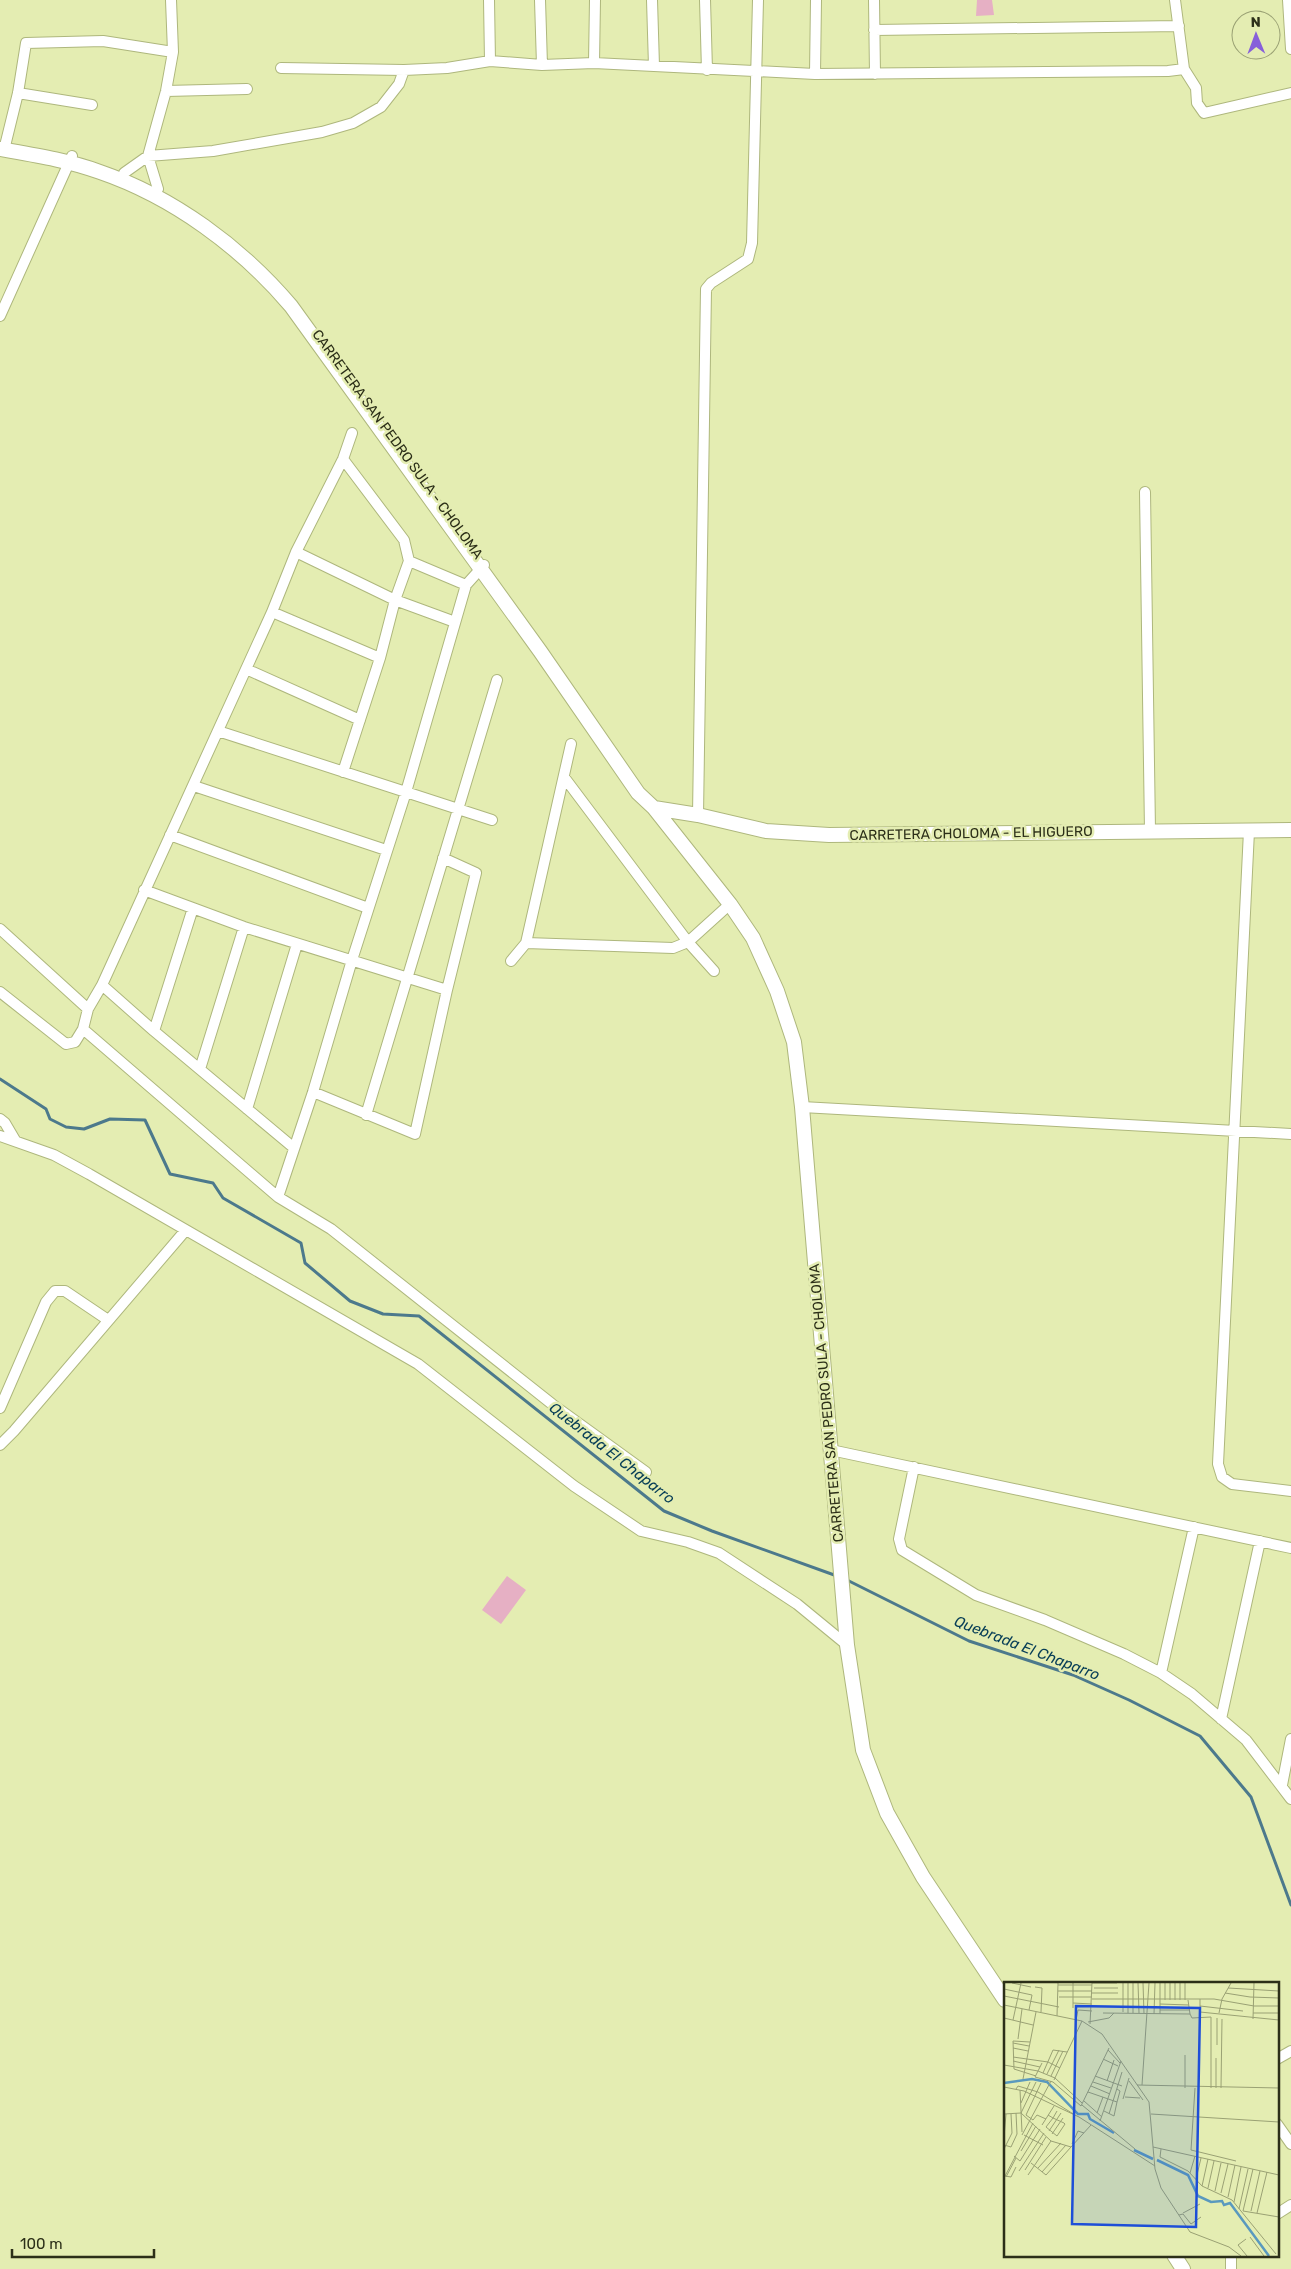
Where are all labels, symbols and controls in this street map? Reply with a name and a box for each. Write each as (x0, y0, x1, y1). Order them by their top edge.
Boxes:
north arrow (1231, 10, 1281, 60)
text: N (1251, 14, 1261, 31)
street label: CARRETERA SAN PEDRO SULA - CHOLOMA (309, 326, 487, 563)
street label: CARRETERA CHOLOMA - EL HIGUERO (849, 823, 1093, 844)
street label: CARRETERA SAN PEDRO SULA - CHOLOMA (806, 1262, 847, 1543)
water label: Quebrada El Chaparro (546, 1398, 679, 1508)
water label: Quebrada El Chaparro (952, 1612, 1103, 1684)
inset map (1004, 1982, 1278, 2256)
scale bar (12, 2226, 155, 2258)
text: 100 m (20, 2235, 62, 2253)

